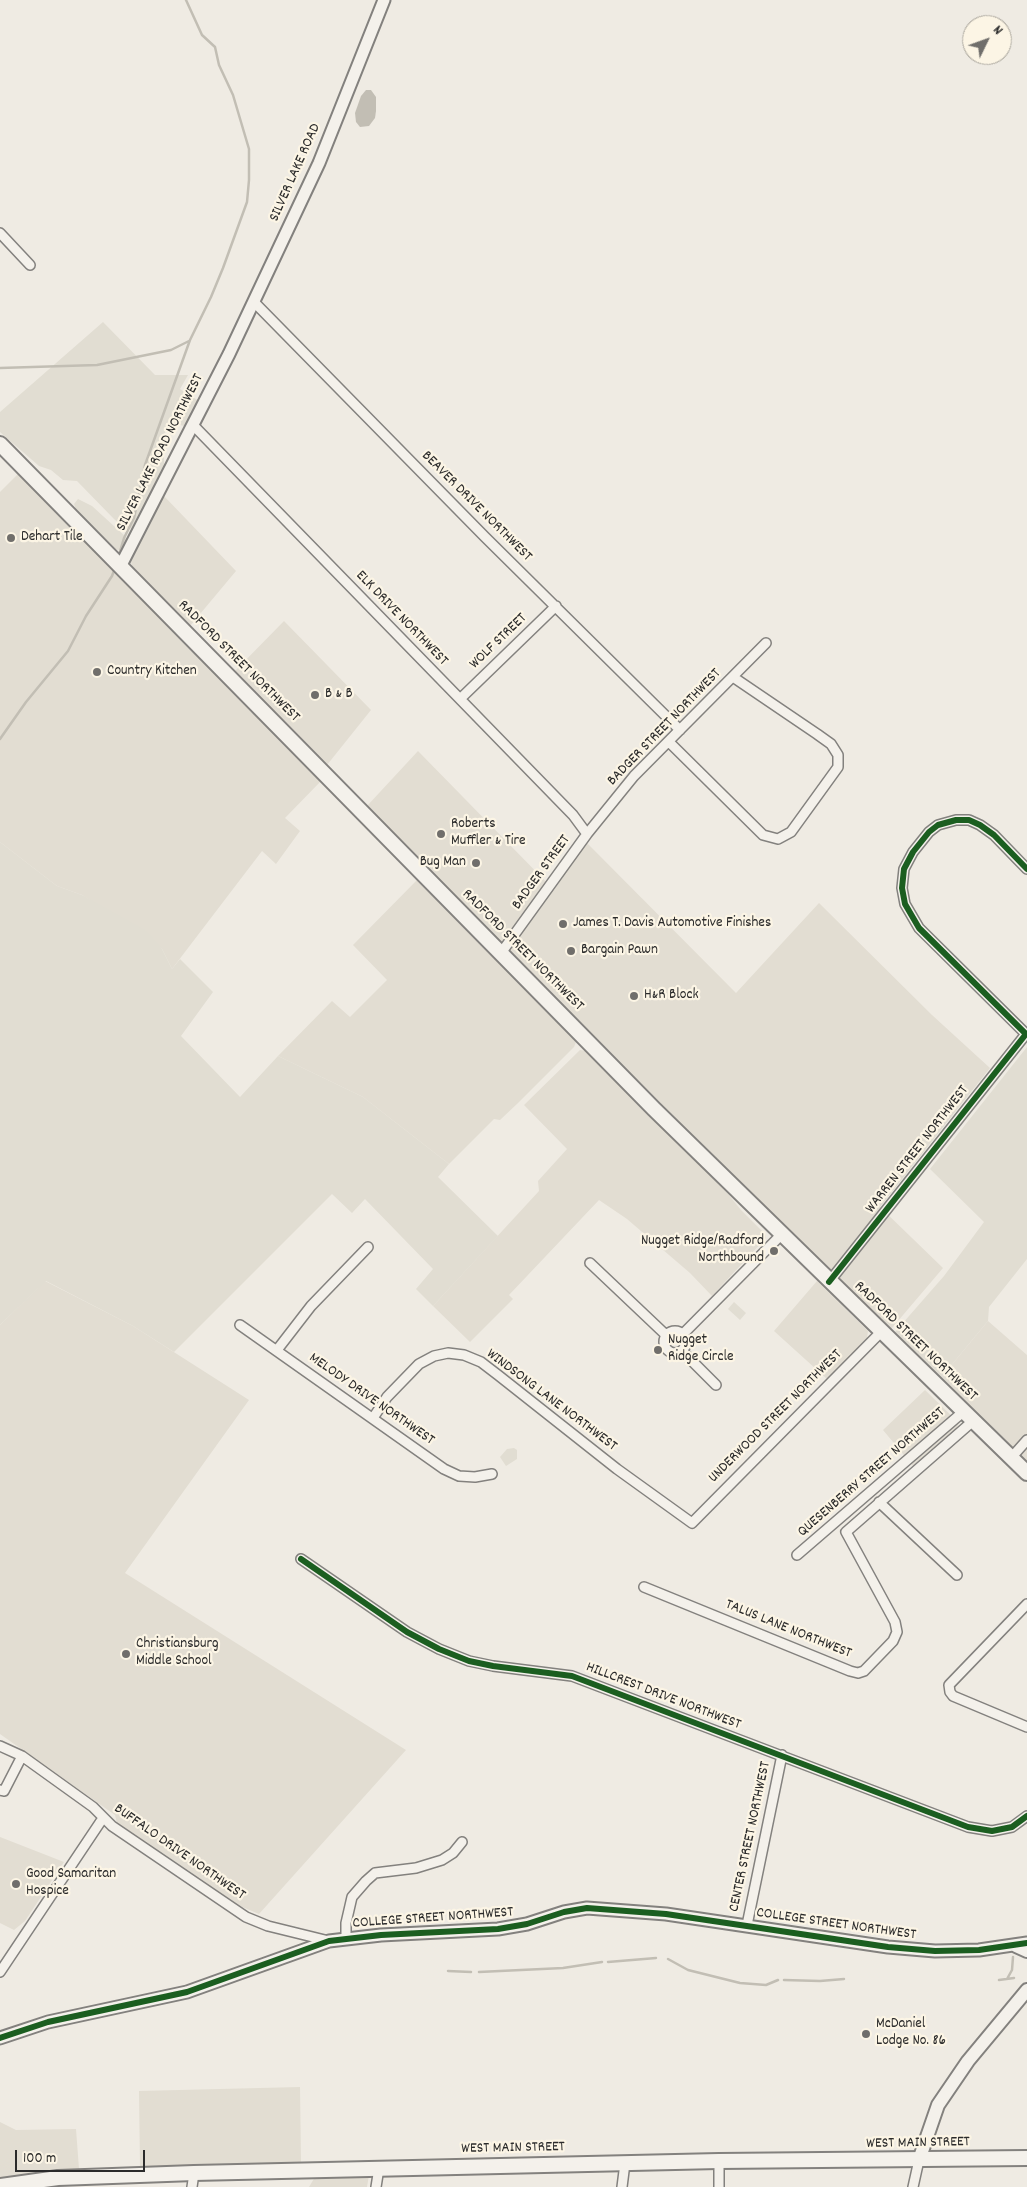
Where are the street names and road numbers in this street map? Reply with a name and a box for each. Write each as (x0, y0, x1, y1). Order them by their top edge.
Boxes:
street label: SILVER LAKE ROAD (266, 121, 326, 225)
street label: SILVER LAKE ROAD NORTHWEST (113, 371, 209, 535)
street label: BEAVER DRIVE NORTHWEST (417, 448, 535, 566)
street label: ELK DRIVE NORTHWEST (351, 568, 451, 670)
street label: RADFORD STREET NORTHWEST (173, 597, 303, 727)
street label: WOLF STREET (466, 610, 532, 674)
street label: BADGER STREET NORTHWEST (604, 666, 726, 790)
street label: BADGER STREET (509, 832, 575, 914)
street label: RADFORD STREET NORTHWEST (457, 886, 587, 1016)
street label: WARREN STREET NORTHWEST (863, 1083, 973, 1217)
street label: RADFORD STREET NORTHWEST (849, 1278, 981, 1406)
street label: WINDSONG LANE NORTHWEST (482, 1346, 620, 1456)
street label: UNDERWOOD STREET NORTHWEST (705, 1346, 847, 1488)
street label: MELODY DRIVE NORTHWEST (305, 1350, 437, 1450)
street label: QUESENBERRY STREET NORTHWEST (795, 1404, 949, 1542)
street label: TALUS LANE NORTHWEST (722, 1596, 854, 1664)
street label: HILLCREST DRIVE NORTHWEST (583, 1659, 743, 1735)
street label: CENTER STREET NORTHWEST (726, 1760, 776, 1914)
street label: BUFFALO DRIVE NORTHWEST (110, 1801, 248, 1905)
street label: COLLEGE STREET NORTHWEST (352, 1904, 514, 1934)
street label: COLLEGE STREET NORTHWEST (755, 1905, 917, 1945)
street label: WEST MAIN STREET (866, 2134, 970, 2154)
street label: WEST MAIN STREET (461, 2139, 565, 2159)

